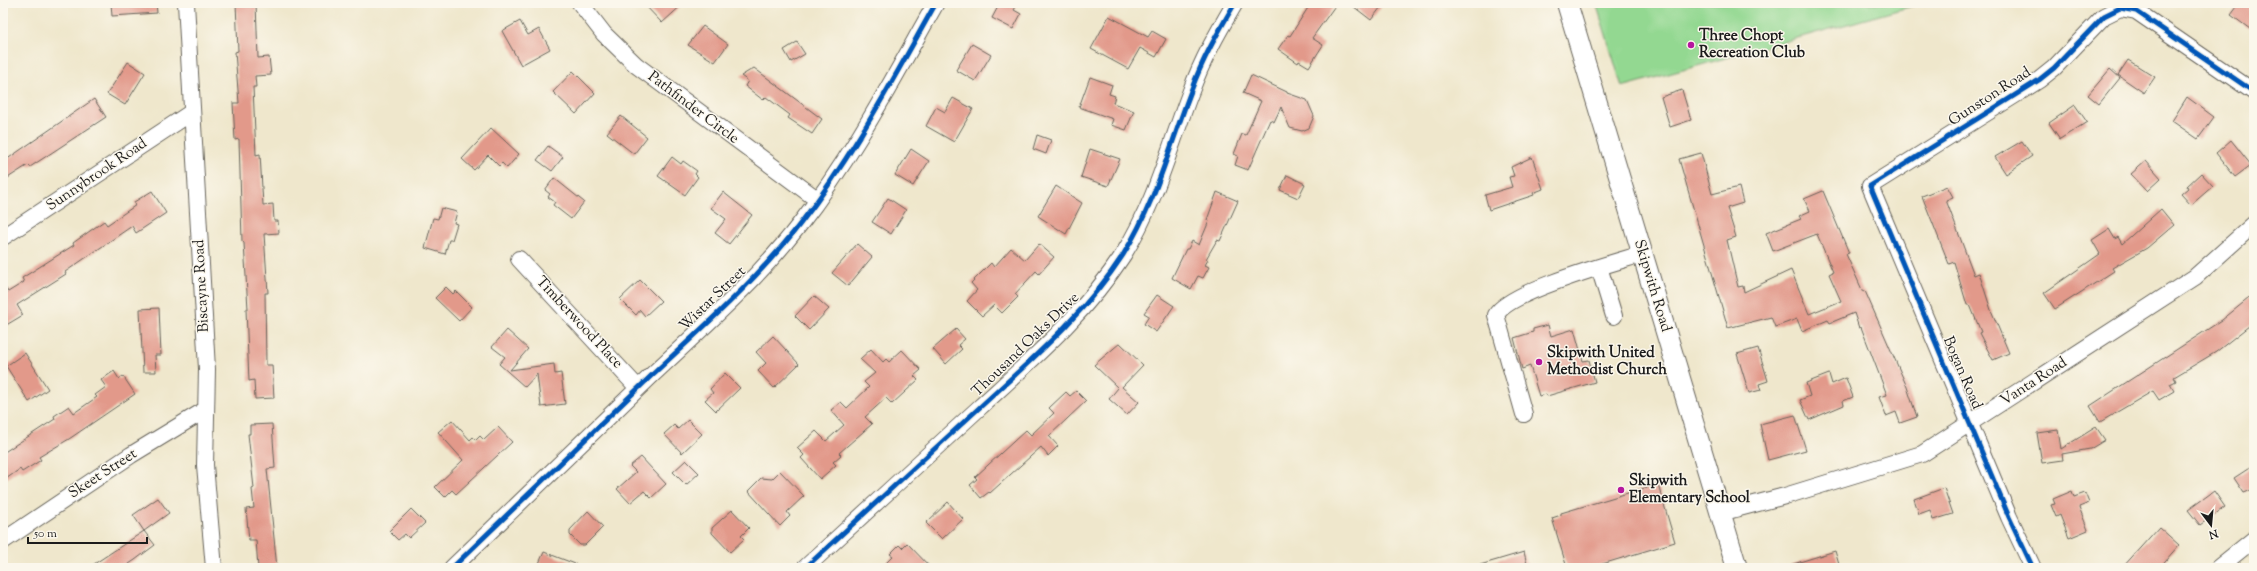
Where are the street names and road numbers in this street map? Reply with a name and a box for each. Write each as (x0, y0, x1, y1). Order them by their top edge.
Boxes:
street label: Gunston Road (1945, 62, 2036, 132)
street label: Pathfinder Circle (643, 67, 743, 149)
street label: Sunnybrook Road (42, 133, 152, 217)
street label: Skipwith Road (1628, 237, 1676, 335)
street label: Biscayne Road (189, 238, 215, 333)
street label: Wistar Street (675, 262, 751, 336)
street label: Timberwood Place (531, 272, 627, 374)
street label: Thousand Oaks Drive (968, 288, 1084, 402)
street label: Bogan Road (1937, 333, 1987, 413)
street label: Vanta Road (1996, 352, 2072, 411)
street label: Skeet Street (65, 444, 141, 504)

